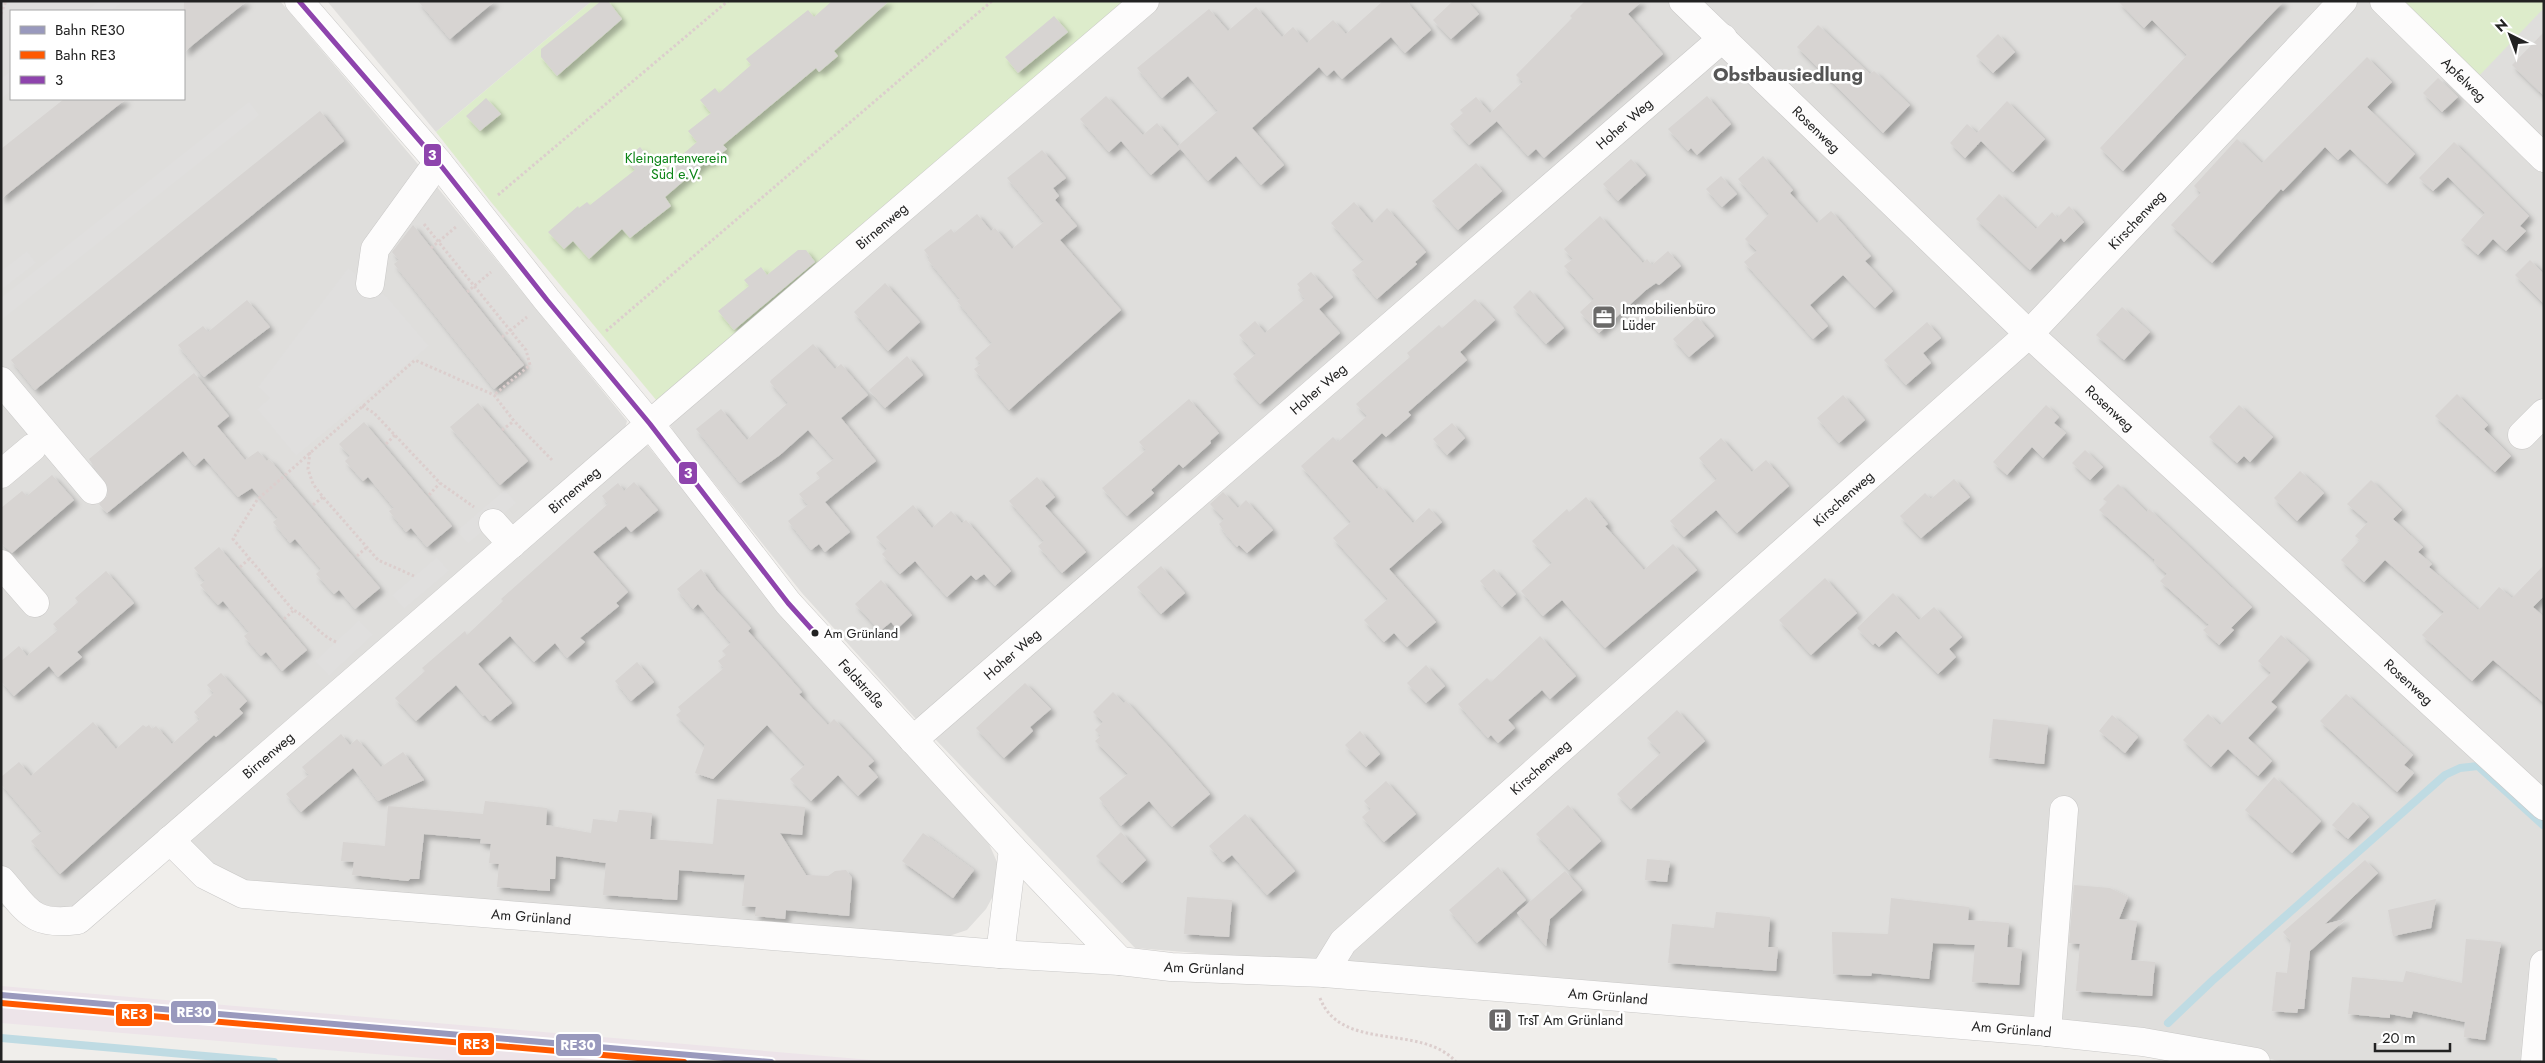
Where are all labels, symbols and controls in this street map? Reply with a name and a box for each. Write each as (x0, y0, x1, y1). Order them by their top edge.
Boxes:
legend (10, 10, 185, 100)
north arrow (2485, 10, 2535, 60)
text: N (2490, 14, 2512, 36)
text: Bahn RE30 (55, 19, 125, 41)
text: Bahn RE3 (55, 44, 116, 66)
street label: Apfelweg (2437, 53, 2491, 106)
district label: Obstbausiedlung (1713, 61, 1863, 88)
text: 3 (55, 69, 63, 91)
street label: Hoher Weg (1591, 93, 1657, 154)
street label: Rosenweg (1788, 101, 1845, 157)
line badge: 3 (423, 143, 442, 167)
text: 3 (428, 145, 437, 165)
park label: Kleingartenverein Süd e.V. (625, 148, 727, 184)
street label: Kirschenweg (2104, 186, 2170, 254)
street label: Birnenweg (851, 198, 912, 254)
place label: Immobilienbüro Lüder (1622, 299, 1716, 335)
office icon: Immobilienbüro Lüder (1591, 304, 1617, 330)
street label: Hoher Weg (1285, 359, 1351, 419)
street label: Rosenweg (2081, 380, 2139, 436)
line badge: 3 (678, 461, 698, 485)
street label: Birnenweg (544, 462, 604, 518)
text: 3 (684, 463, 693, 483)
street label: Kirschenweg (1809, 466, 1878, 531)
place label: Am Grünland (824, 624, 898, 643)
street label: Hoher Weg (979, 624, 1045, 684)
marker: Am Grünland (810, 628, 820, 638)
street label: Feldstraße (834, 654, 890, 713)
street label: Rosenweg (2380, 654, 2437, 710)
street label: Birnenweg (238, 727, 298, 783)
street label: Kirschenweg (1506, 735, 1575, 800)
street label: Am Grünland (490, 904, 572, 930)
street label: Am Grünland (1163, 956, 1244, 980)
street label: Am Grünland (1567, 983, 1649, 1009)
line badge: RE30 (170, 1000, 217, 1024)
text: RE30 (176, 1002, 212, 1022)
line badge: RE3 (115, 1003, 153, 1027)
text: RE3 (121, 1004, 147, 1024)
building icon: TrsT Am Grünland (1487, 1007, 1513, 1033)
place label: TrsT Am Grünland (1518, 1010, 1623, 1030)
street label: Am Grünland (1971, 1016, 2053, 1042)
scale bar (2375, 1020, 2450, 1052)
text: 20 m (2382, 1027, 2416, 1049)
line badge: RE3 (457, 1032, 495, 1056)
line badge: RE30 (555, 1033, 602, 1057)
text: RE3 (463, 1034, 489, 1054)
text: RE30 (560, 1035, 596, 1055)

